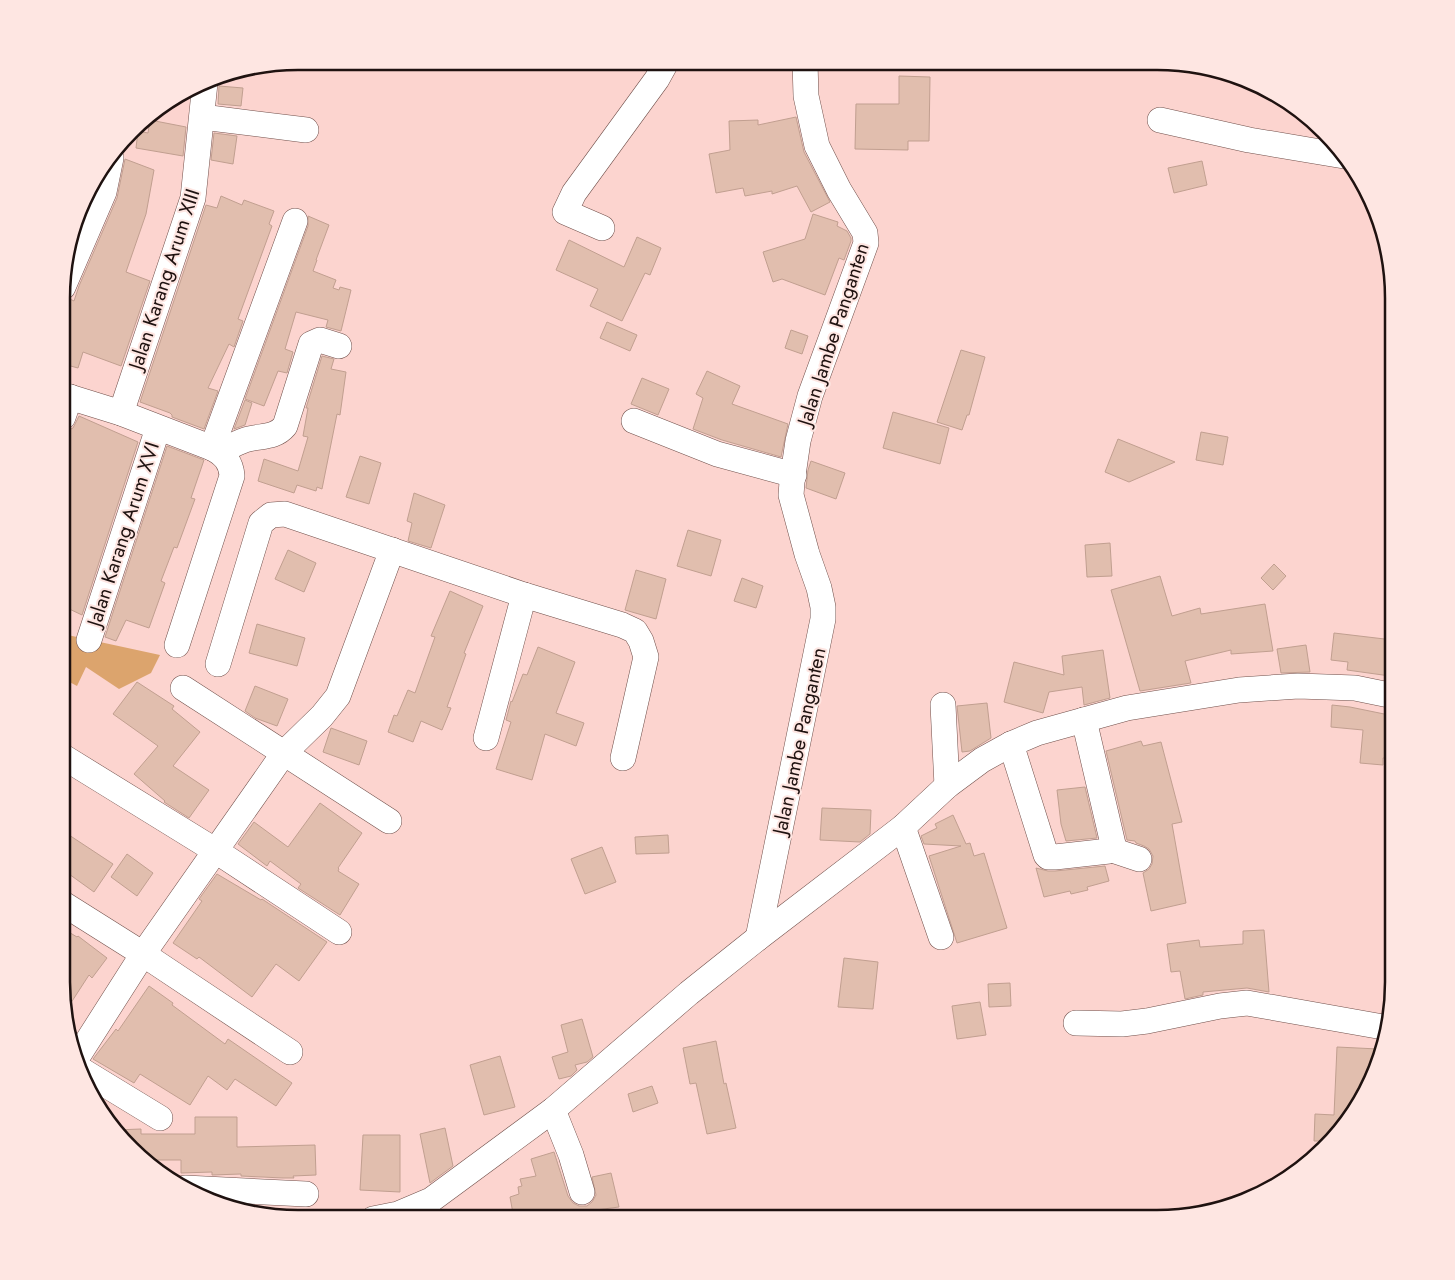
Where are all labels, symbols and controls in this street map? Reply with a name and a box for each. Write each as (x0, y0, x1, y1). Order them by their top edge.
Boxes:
street label: Jalan Karang Arum XIII (121, 185, 207, 376)
street label: Jalan Jambe Panganten (789, 239, 877, 432)
street label: Jalan Karang Arum XVI (79, 438, 167, 633)
street label: Jalan Jambe Panganten (765, 645, 833, 840)

